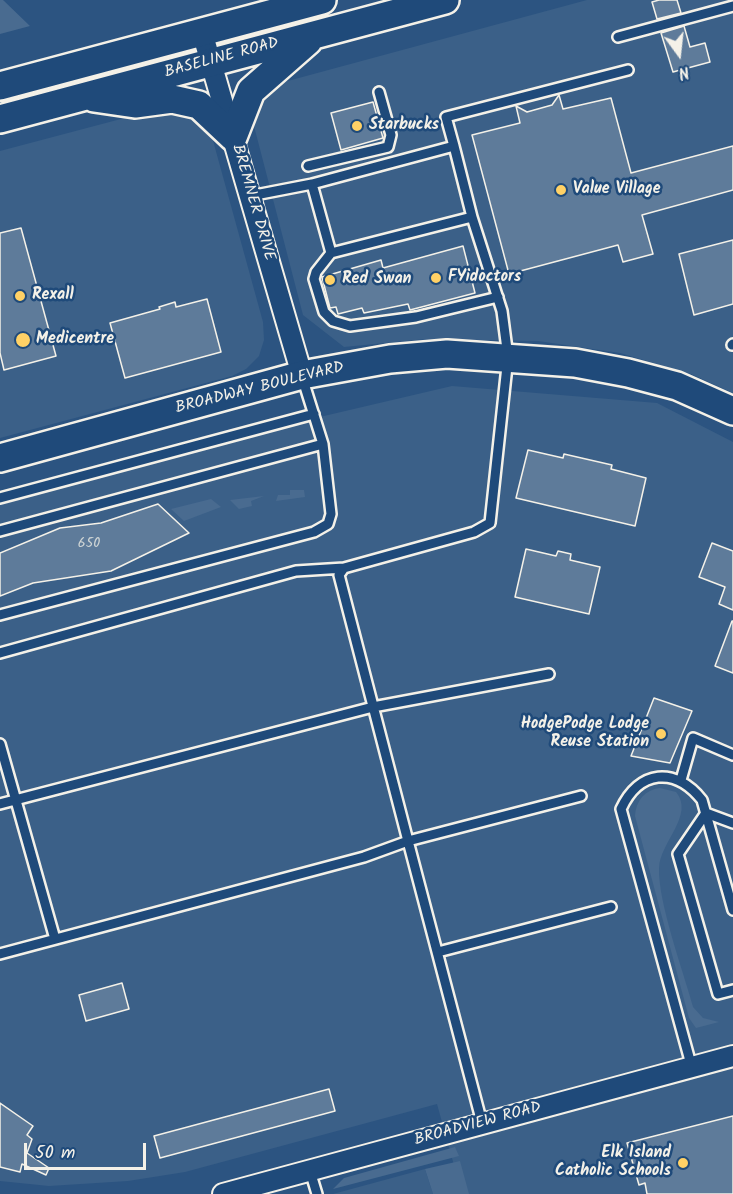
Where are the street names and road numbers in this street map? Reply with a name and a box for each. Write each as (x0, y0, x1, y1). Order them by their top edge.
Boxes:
street label: BASELINE ROAD (163, 35, 281, 83)
street label: BREMNER DRIVE (226, 143, 278, 263)
street label: BROADWAY BOULEVARD (174, 359, 346, 419)
street label: BROADVIEW ROAD (413, 1099, 543, 1151)

